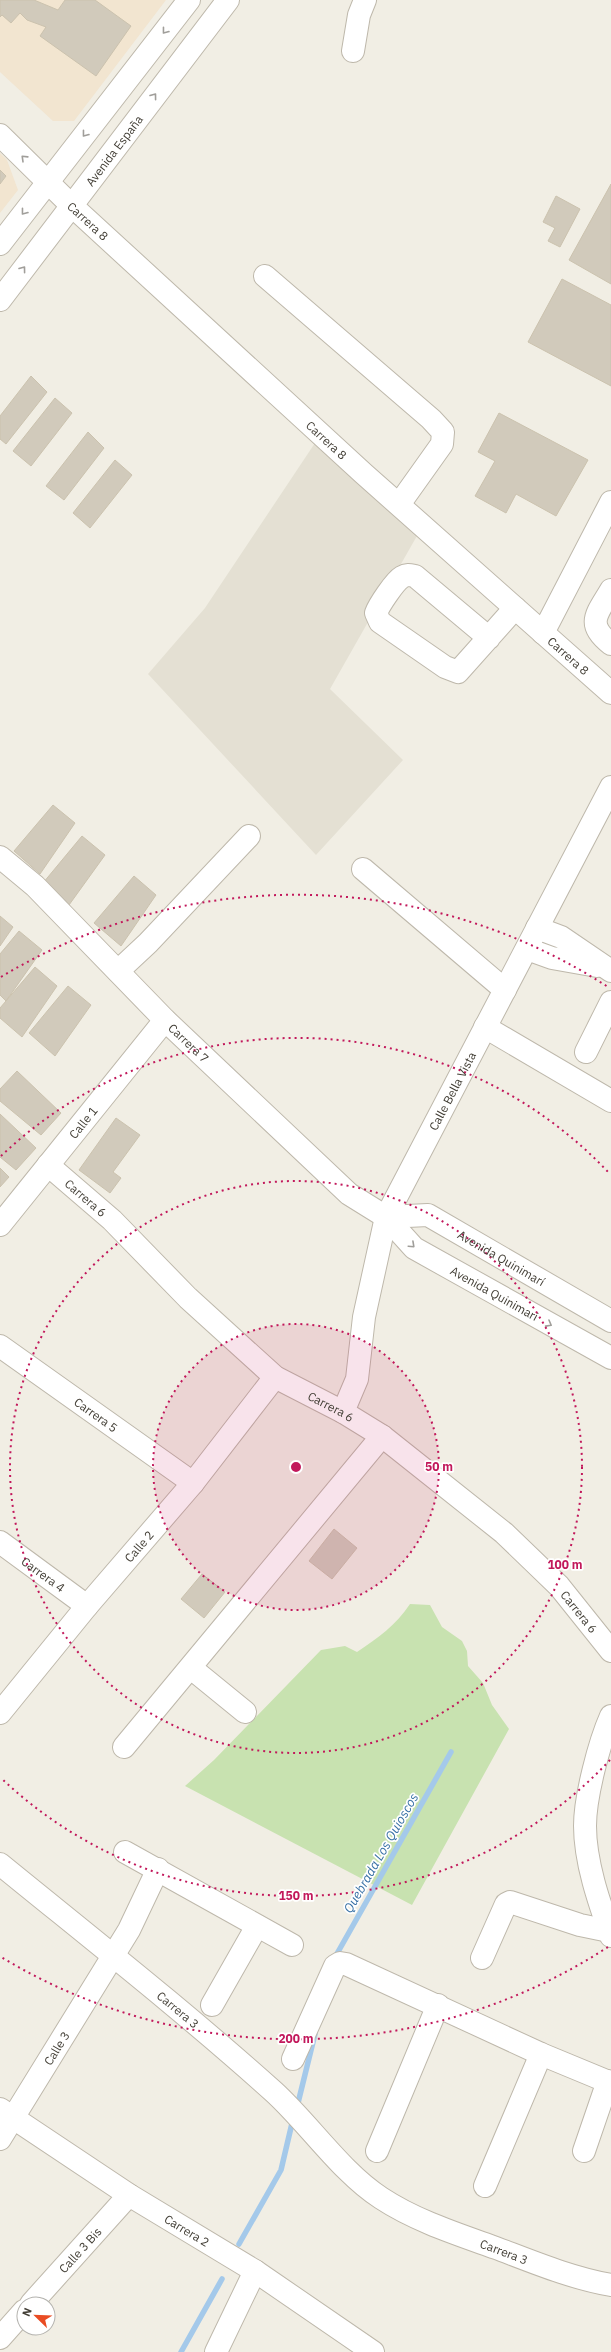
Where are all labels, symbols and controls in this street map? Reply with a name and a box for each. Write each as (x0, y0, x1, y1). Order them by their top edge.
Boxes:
one-way arrow (163, 26, 170, 33)
one-way arrow (149, 94, 156, 101)
street label: Avenida España (82, 111, 146, 189)
one-way arrow (83, 129, 90, 136)
one-way arrow (21, 155, 29, 163)
street label: Carrera 8 (65, 198, 112, 243)
one-way arrow (22, 208, 29, 215)
one-way arrow (18, 266, 25, 273)
street label: Carrera 8 (303, 417, 350, 462)
street label: Carrera 8 (545, 633, 592, 678)
street label: Carrera 7 (166, 1020, 212, 1065)
street label: Calle Bella Vista (425, 1048, 479, 1133)
street label: Calle 1 (65, 1103, 100, 1141)
street label: Carrera 6 (62, 1176, 110, 1220)
street label: Avenida Quinimarí (455, 1226, 548, 1289)
one-way arrow (408, 1241, 415, 1248)
street label: Avenida Quinimari (448, 1262, 541, 1324)
one-way arrow (545, 1319, 552, 1326)
street label: Carrera 6 (305, 1388, 357, 1425)
street label: Carrera 5 (71, 1394, 121, 1435)
text: 50 m (425, 1459, 453, 1474)
centre of rings (289, 1460, 303, 1474)
street label: Calle 2 (121, 1527, 156, 1565)
street label: Carrera 4 (19, 1553, 68, 1595)
text: 100 m (547, 1557, 583, 1572)
street label: Carrera 6 (558, 1587, 601, 1636)
water label: Quebrada Los Quioscos (340, 1790, 422, 1916)
text: 150 m (278, 1888, 314, 1903)
street label: Carrera 3 (154, 1988, 202, 2031)
street label: Calle 3 (40, 2028, 72, 2068)
text: 200 m (278, 2031, 314, 2046)
street label: Carrera 2 (162, 2211, 213, 2249)
street label: Calle 3 Bis (55, 2224, 104, 2276)
street label: Carrera 3 (478, 2236, 530, 2267)
north arrow (16, 2296, 56, 2336)
text: N (19, 2306, 35, 2318)

